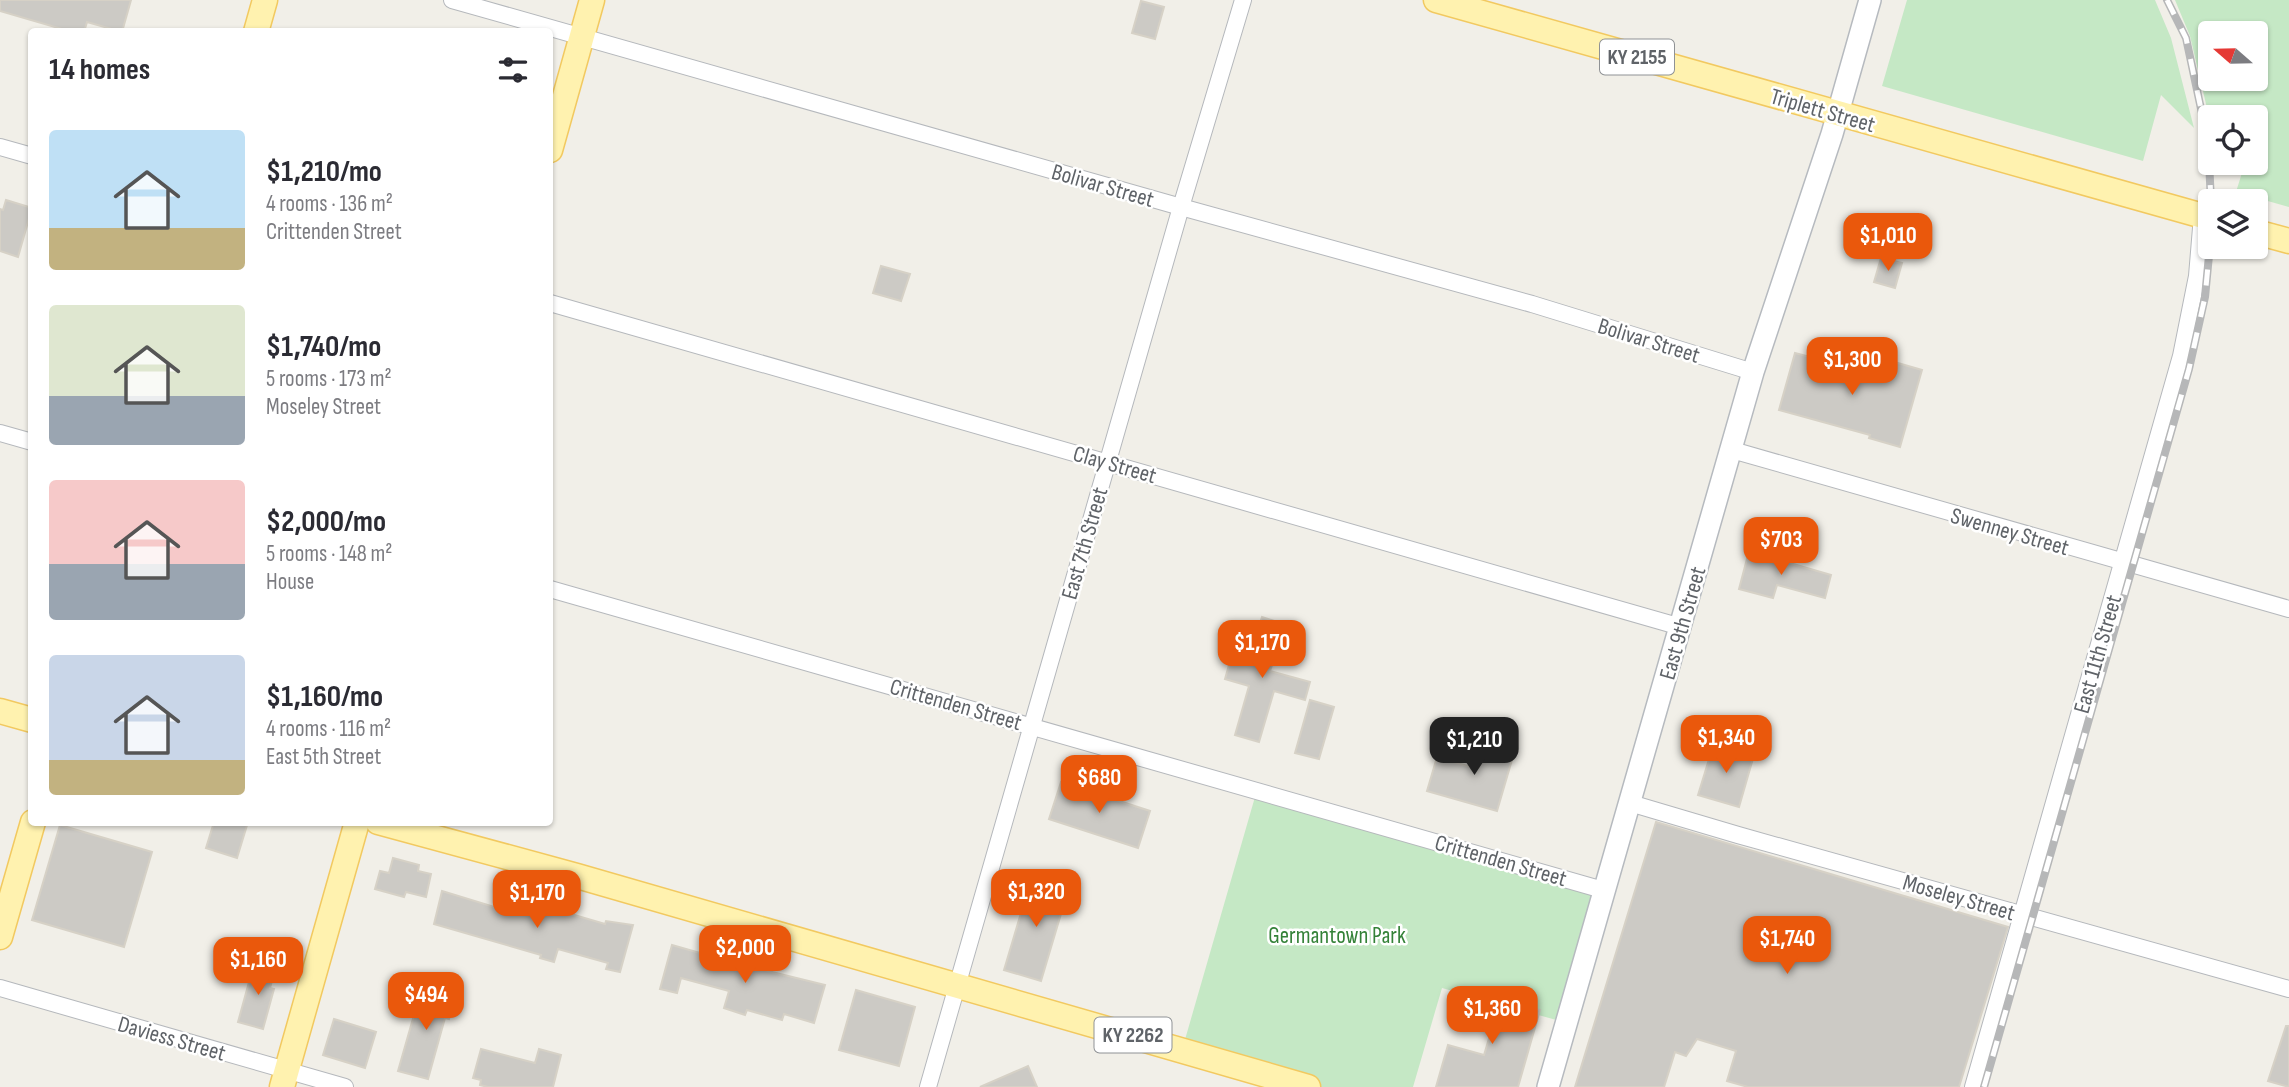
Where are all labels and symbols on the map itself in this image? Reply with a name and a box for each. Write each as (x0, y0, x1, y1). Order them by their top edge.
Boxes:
north arrow (2198, 21, 2268, 91)
road number: KY 2155 (1600, 40, 1674, 74)
street label: Triplett Street (1767, 83, 1878, 139)
street label: Bolivar Street (1048, 158, 1157, 214)
pin: $1,010 (1831, 214, 1945, 273)
street label: Bolivar Street (1594, 312, 1703, 370)
pin: $1,300 (1795, 338, 1909, 397)
street label: Clay Street (1070, 440, 1160, 490)
street label: East 7th Street (1056, 484, 1114, 603)
street label: Swenney Street (1947, 502, 2072, 562)
pin: $703 (1740, 518, 1822, 577)
street label: East 9th Street (1653, 564, 1712, 683)
street label: East 11th Street (2068, 592, 2128, 717)
pin: $1,170 (1205, 620, 1319, 680)
street label: Crittenden Street (887, 673, 1025, 737)
pin: $1,340 (1669, 716, 1783, 775)
pin: $1,210 (1417, 718, 1531, 777)
pin: $680 (1058, 756, 1140, 815)
street label: Crittenden Street (1432, 829, 1570, 893)
street label: Moseley Street (1900, 869, 2018, 927)
pin: $1,170 (480, 870, 594, 930)
pin: $1,320 (979, 870, 1093, 929)
pin: $1,740 (1730, 916, 1844, 976)
park label: Germantown Park (1268, 922, 1406, 950)
pin: $2,000 (688, 926, 802, 985)
pin: $1,160 (201, 937, 315, 997)
pin: $494 (385, 972, 467, 1032)
pin: $1,360 (1435, 986, 1549, 1046)
street label: Daviess Street (115, 1010, 229, 1068)
road number: KY 2262 (1094, 1018, 1172, 1052)

